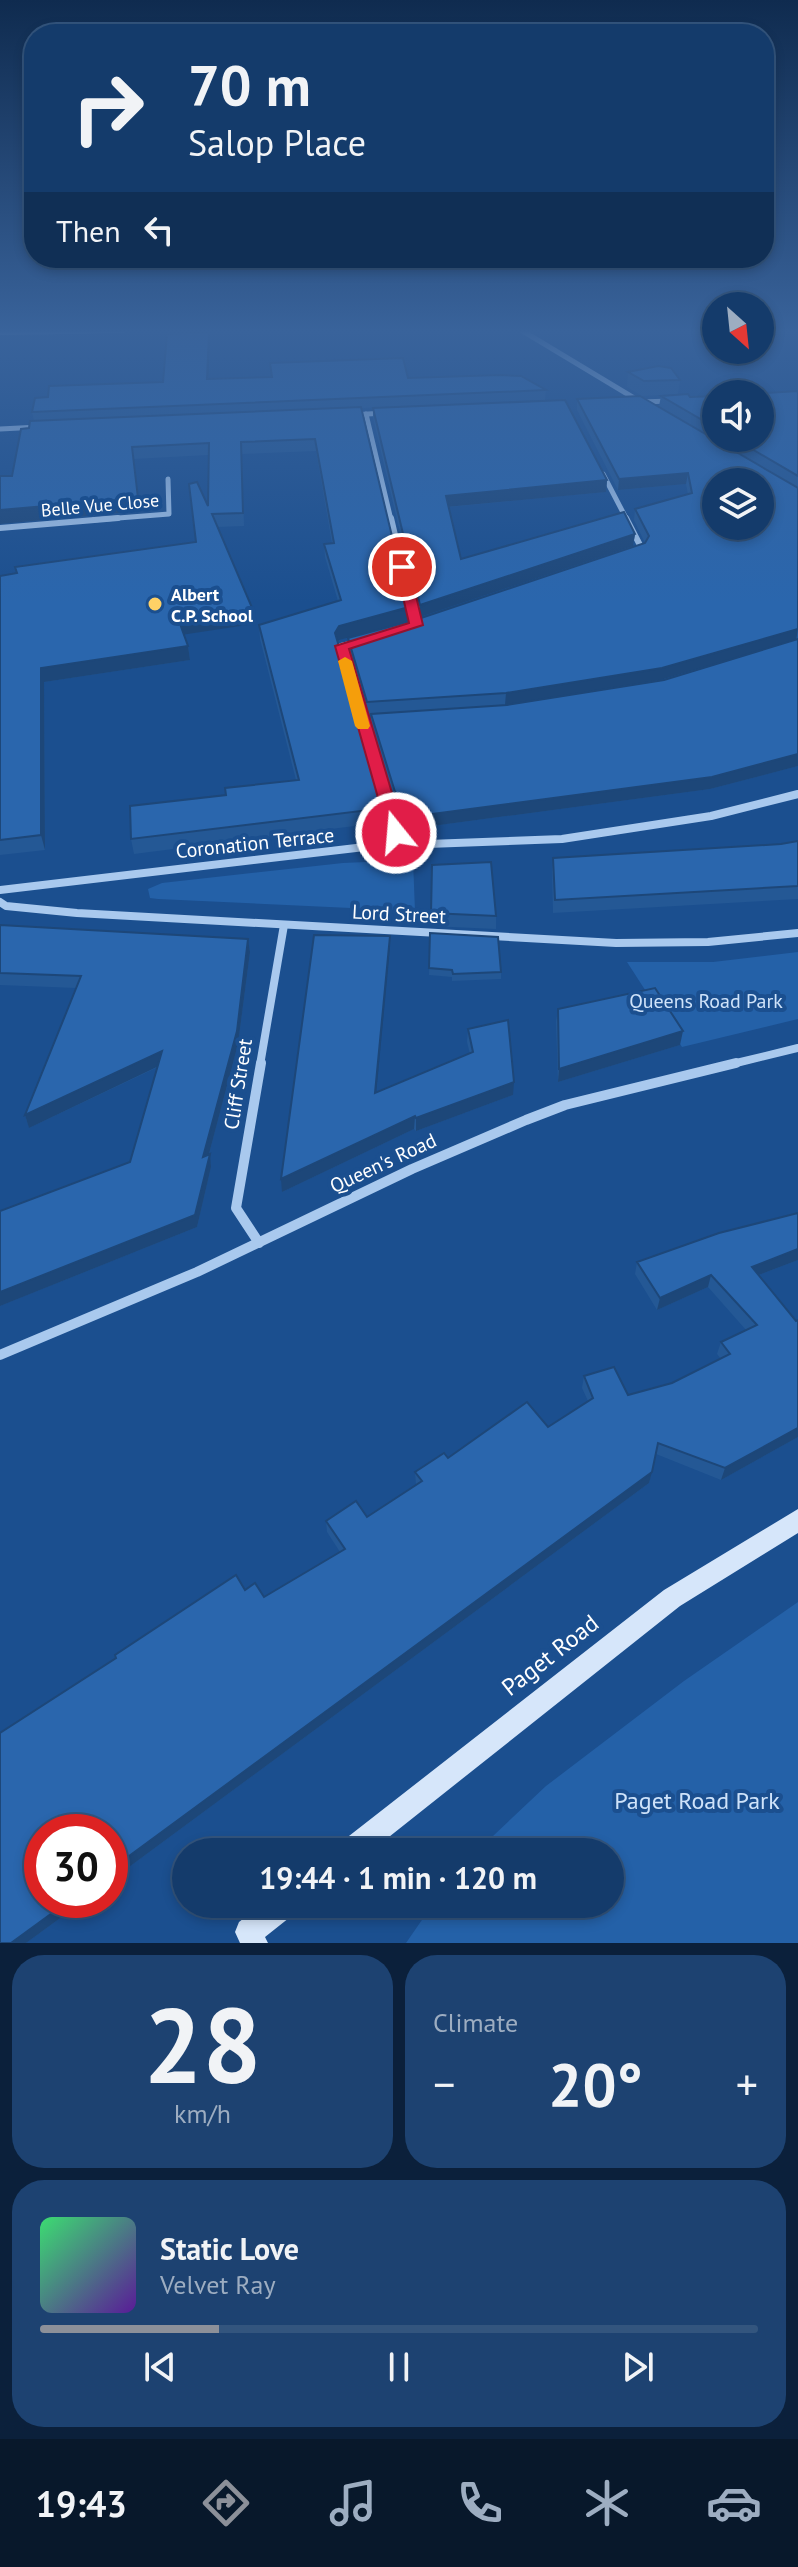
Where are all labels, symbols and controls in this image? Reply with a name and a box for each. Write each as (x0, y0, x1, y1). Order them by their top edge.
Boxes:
text: 70 m (188, 49, 311, 121)
icon: right (56, 56, 160, 160)
text: Salop Place (188, 119, 366, 166)
icon: left (137, 208, 181, 252)
text: Then (56, 211, 121, 250)
north arrow (702, 292, 774, 364)
map controls (702, 292, 774, 540)
button: sound (702, 380, 774, 452)
button: layers (702, 468, 774, 540)
street label: Belle Vue Close (40, 488, 160, 522)
pin (368, 533, 436, 601)
icon: arrive (380, 545, 424, 589)
place label: Albert C.P. School (171, 583, 254, 627)
marker: Albert C.P. School (146, 595, 164, 613)
position arrow (354, 791, 438, 875)
street label: Coronation Terrace (174, 822, 336, 864)
street label: Lord Street (351, 899, 447, 929)
park label: Queens Road Park (629, 988, 783, 1014)
street label: Cliff Street (218, 1036, 258, 1131)
street label: Queen's Road (326, 1127, 440, 1199)
street label: Paget Road (495, 1607, 605, 1703)
park label: Paget Road Park (614, 1785, 780, 1816)
speed limit sign: 30 (24, 1814, 128, 1918)
text: 19:44 · 1 min · 120 m (259, 1858, 537, 1897)
text: 28 (144, 1977, 261, 2112)
text: Climate (433, 2006, 518, 2039)
text: 20° (548, 2045, 643, 2123)
text: − (433, 2055, 455, 2112)
text: + (736, 2055, 758, 2112)
text: km/h (174, 2097, 231, 2130)
text: Static Love (160, 2229, 299, 2268)
text: Velvet Ray (160, 2268, 276, 2301)
icon: previous (138, 2345, 182, 2389)
icon: pause (377, 2345, 421, 2389)
icon: next (616, 2345, 660, 2389)
icon: directions (198, 2475, 254, 2531)
icon: music (325, 2475, 381, 2531)
icon: phone (452, 2475, 508, 2531)
icon: climate (579, 2475, 635, 2531)
icon: car (706, 2475, 762, 2531)
text: 19:43 (36, 2480, 127, 2527)

